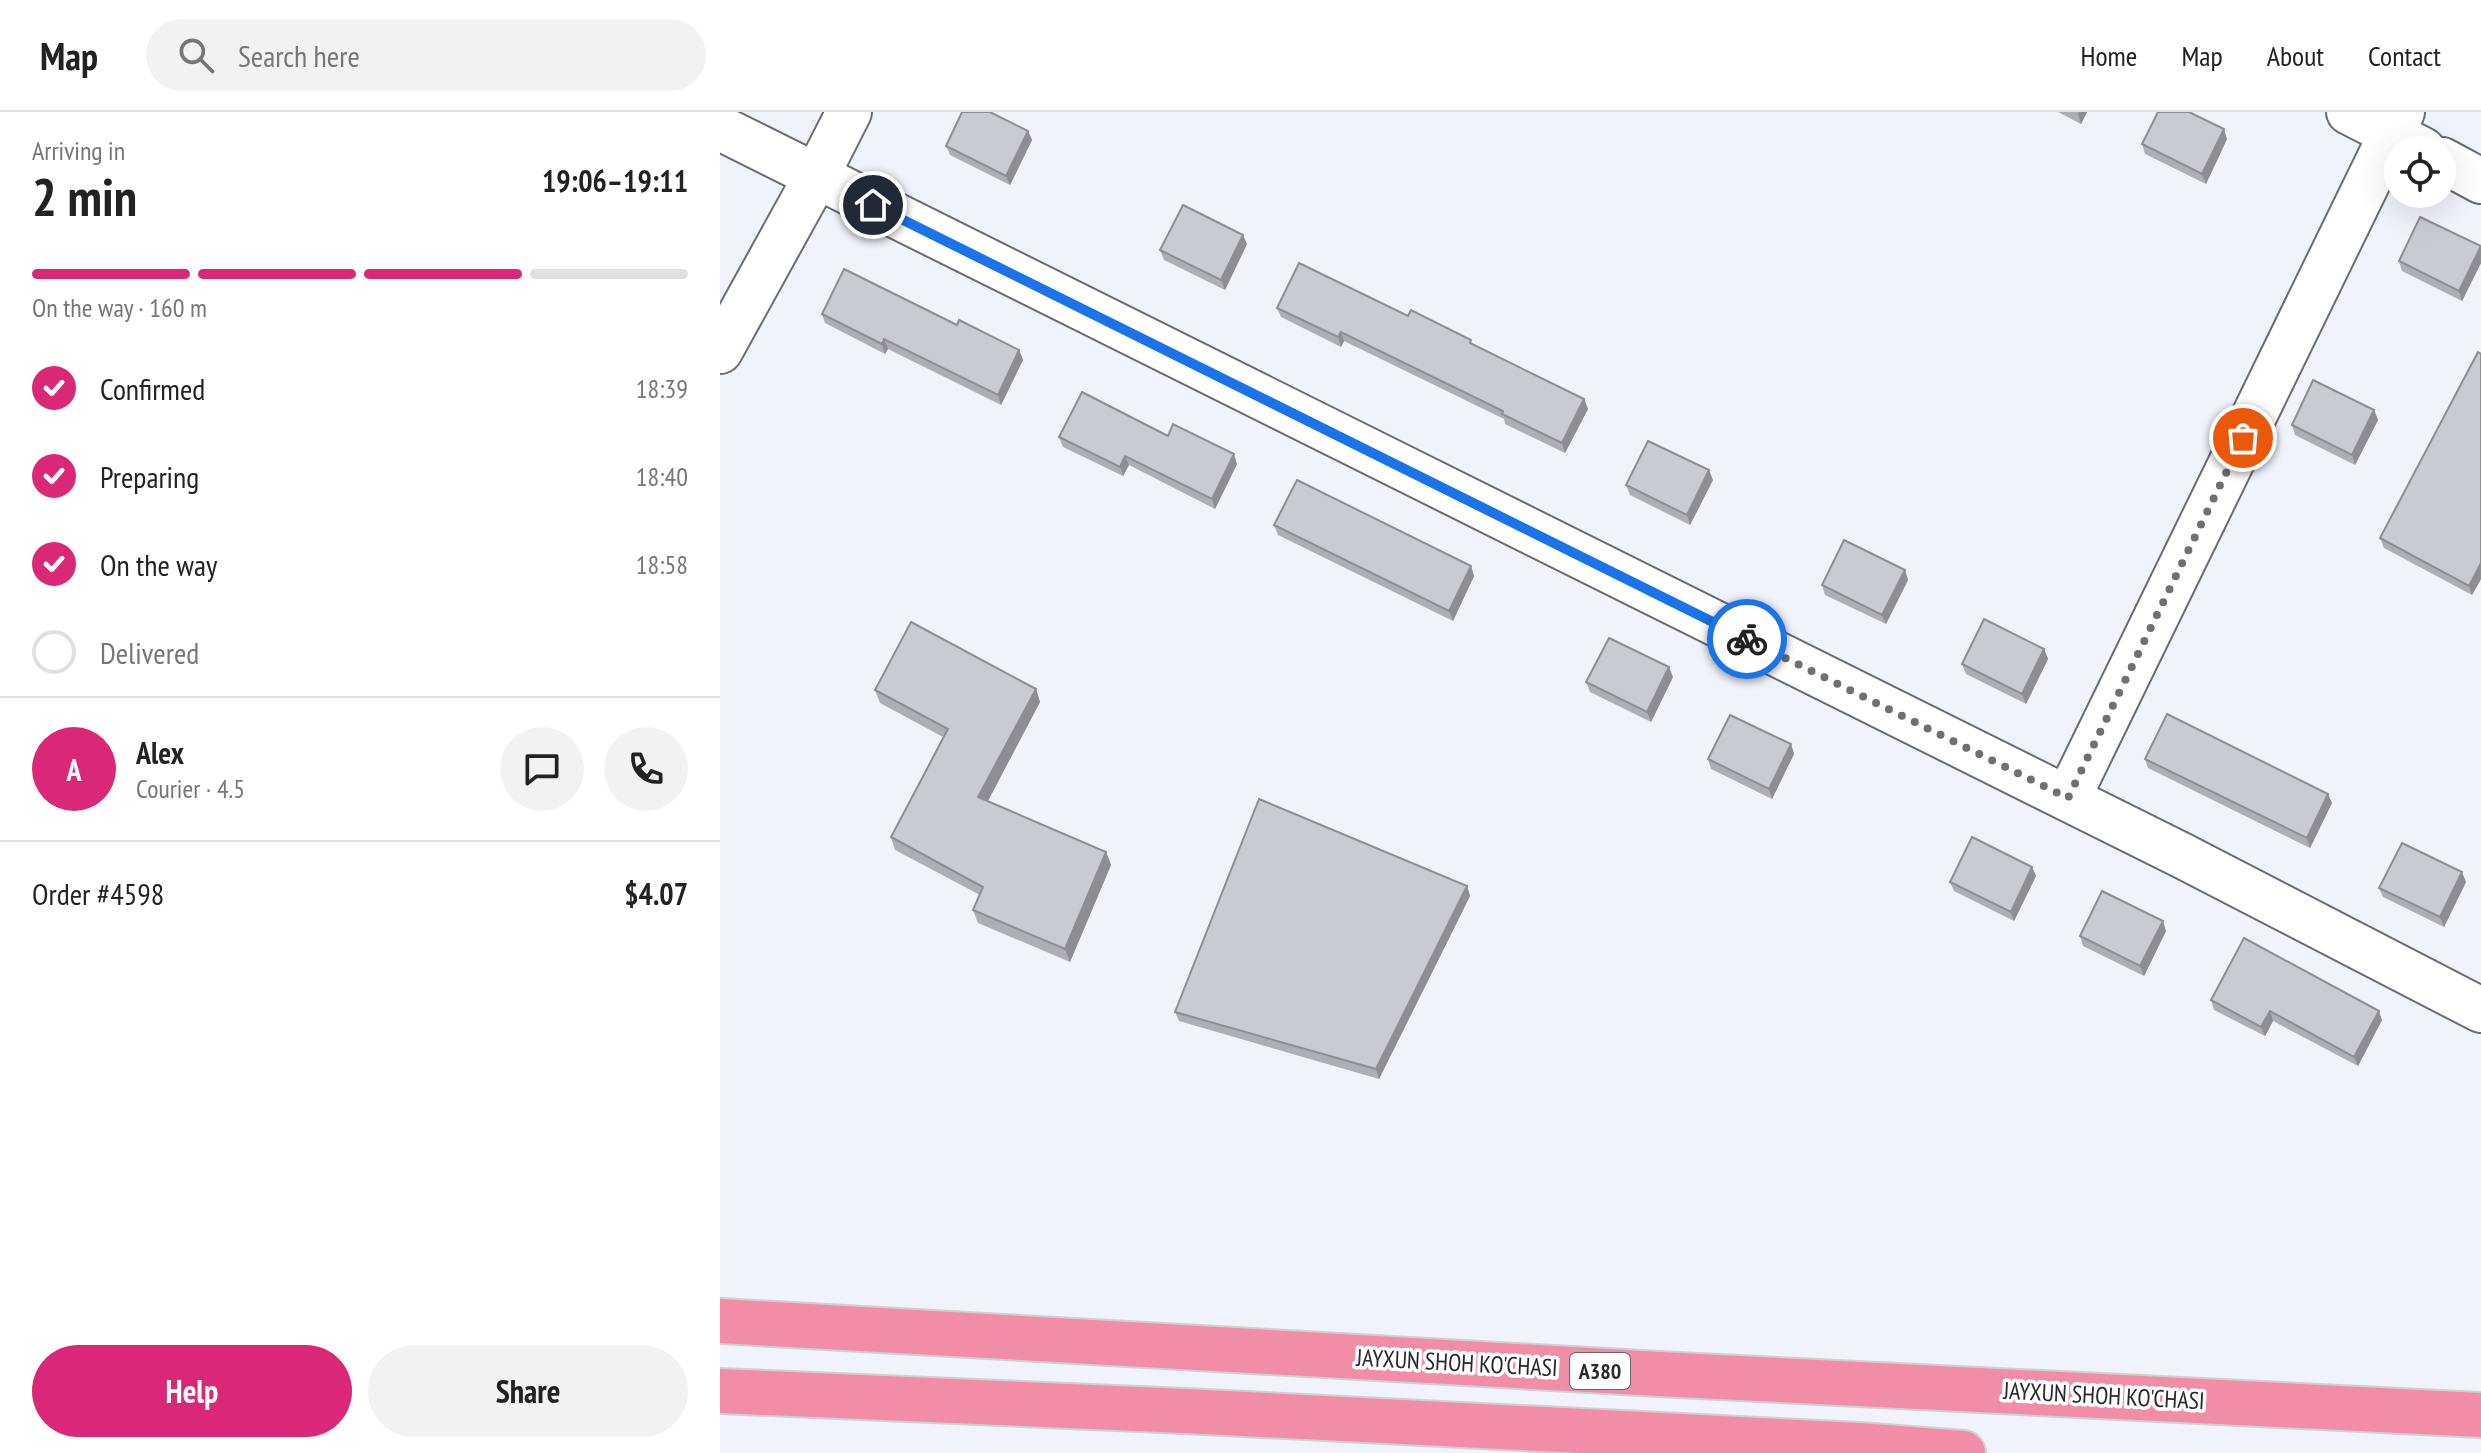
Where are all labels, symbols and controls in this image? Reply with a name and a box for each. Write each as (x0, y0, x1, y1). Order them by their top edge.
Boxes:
search box (146, 19, 706, 91)
text: Map (40, 31, 98, 80)
icon: search (174, 33, 218, 77)
text: Search here (238, 36, 360, 75)
text: Home (2081, 37, 2137, 74)
text: Map (2181, 37, 2223, 74)
text: About (2267, 37, 2324, 74)
text: Contact (2368, 37, 2441, 74)
text: Arriving in (32, 134, 125, 167)
map controls (2384, 136, 2456, 208)
button: locate (2384, 136, 2456, 208)
text: 19:06–19:11 (542, 161, 688, 200)
text: 2 min (32, 163, 137, 230)
pin (839, 171, 907, 239)
icon: home (851, 183, 895, 227)
text: On the way · 160 m (32, 291, 207, 324)
icon: check (32, 366, 76, 410)
text: Confirmed (100, 369, 205, 408)
text: 18:39 (636, 372, 688, 405)
pin (2209, 404, 2277, 472)
icon: bag (2221, 416, 2265, 460)
icon: check (32, 454, 76, 498)
text: Preparing (100, 457, 199, 496)
text: 18:40 (636, 460, 688, 493)
icon: check (32, 542, 76, 586)
text: On the way (100, 545, 217, 584)
text: 18:58 (636, 548, 688, 581)
courier (1707, 599, 1787, 679)
icon: bike (1725, 617, 1769, 661)
text: Delivered (100, 633, 199, 672)
button: chat (500, 727, 584, 811)
button: phone (604, 727, 688, 811)
text: Alex (136, 733, 184, 772)
text: A (66, 750, 82, 789)
text: Courier · 4.5 (136, 772, 245, 805)
text: Order #4598 (32, 874, 164, 913)
text: $4.07 (624, 874, 688, 913)
street label: JAYXUN SHOH KO'CHASI (1355, 1342, 1558, 1383)
button: Help (32, 1345, 352, 1437)
button: Share (368, 1345, 688, 1437)
road number: A380 (1570, 1353, 1630, 1389)
street label: JAYXUN SHOH KO'CHASI (2002, 1375, 2205, 1416)

